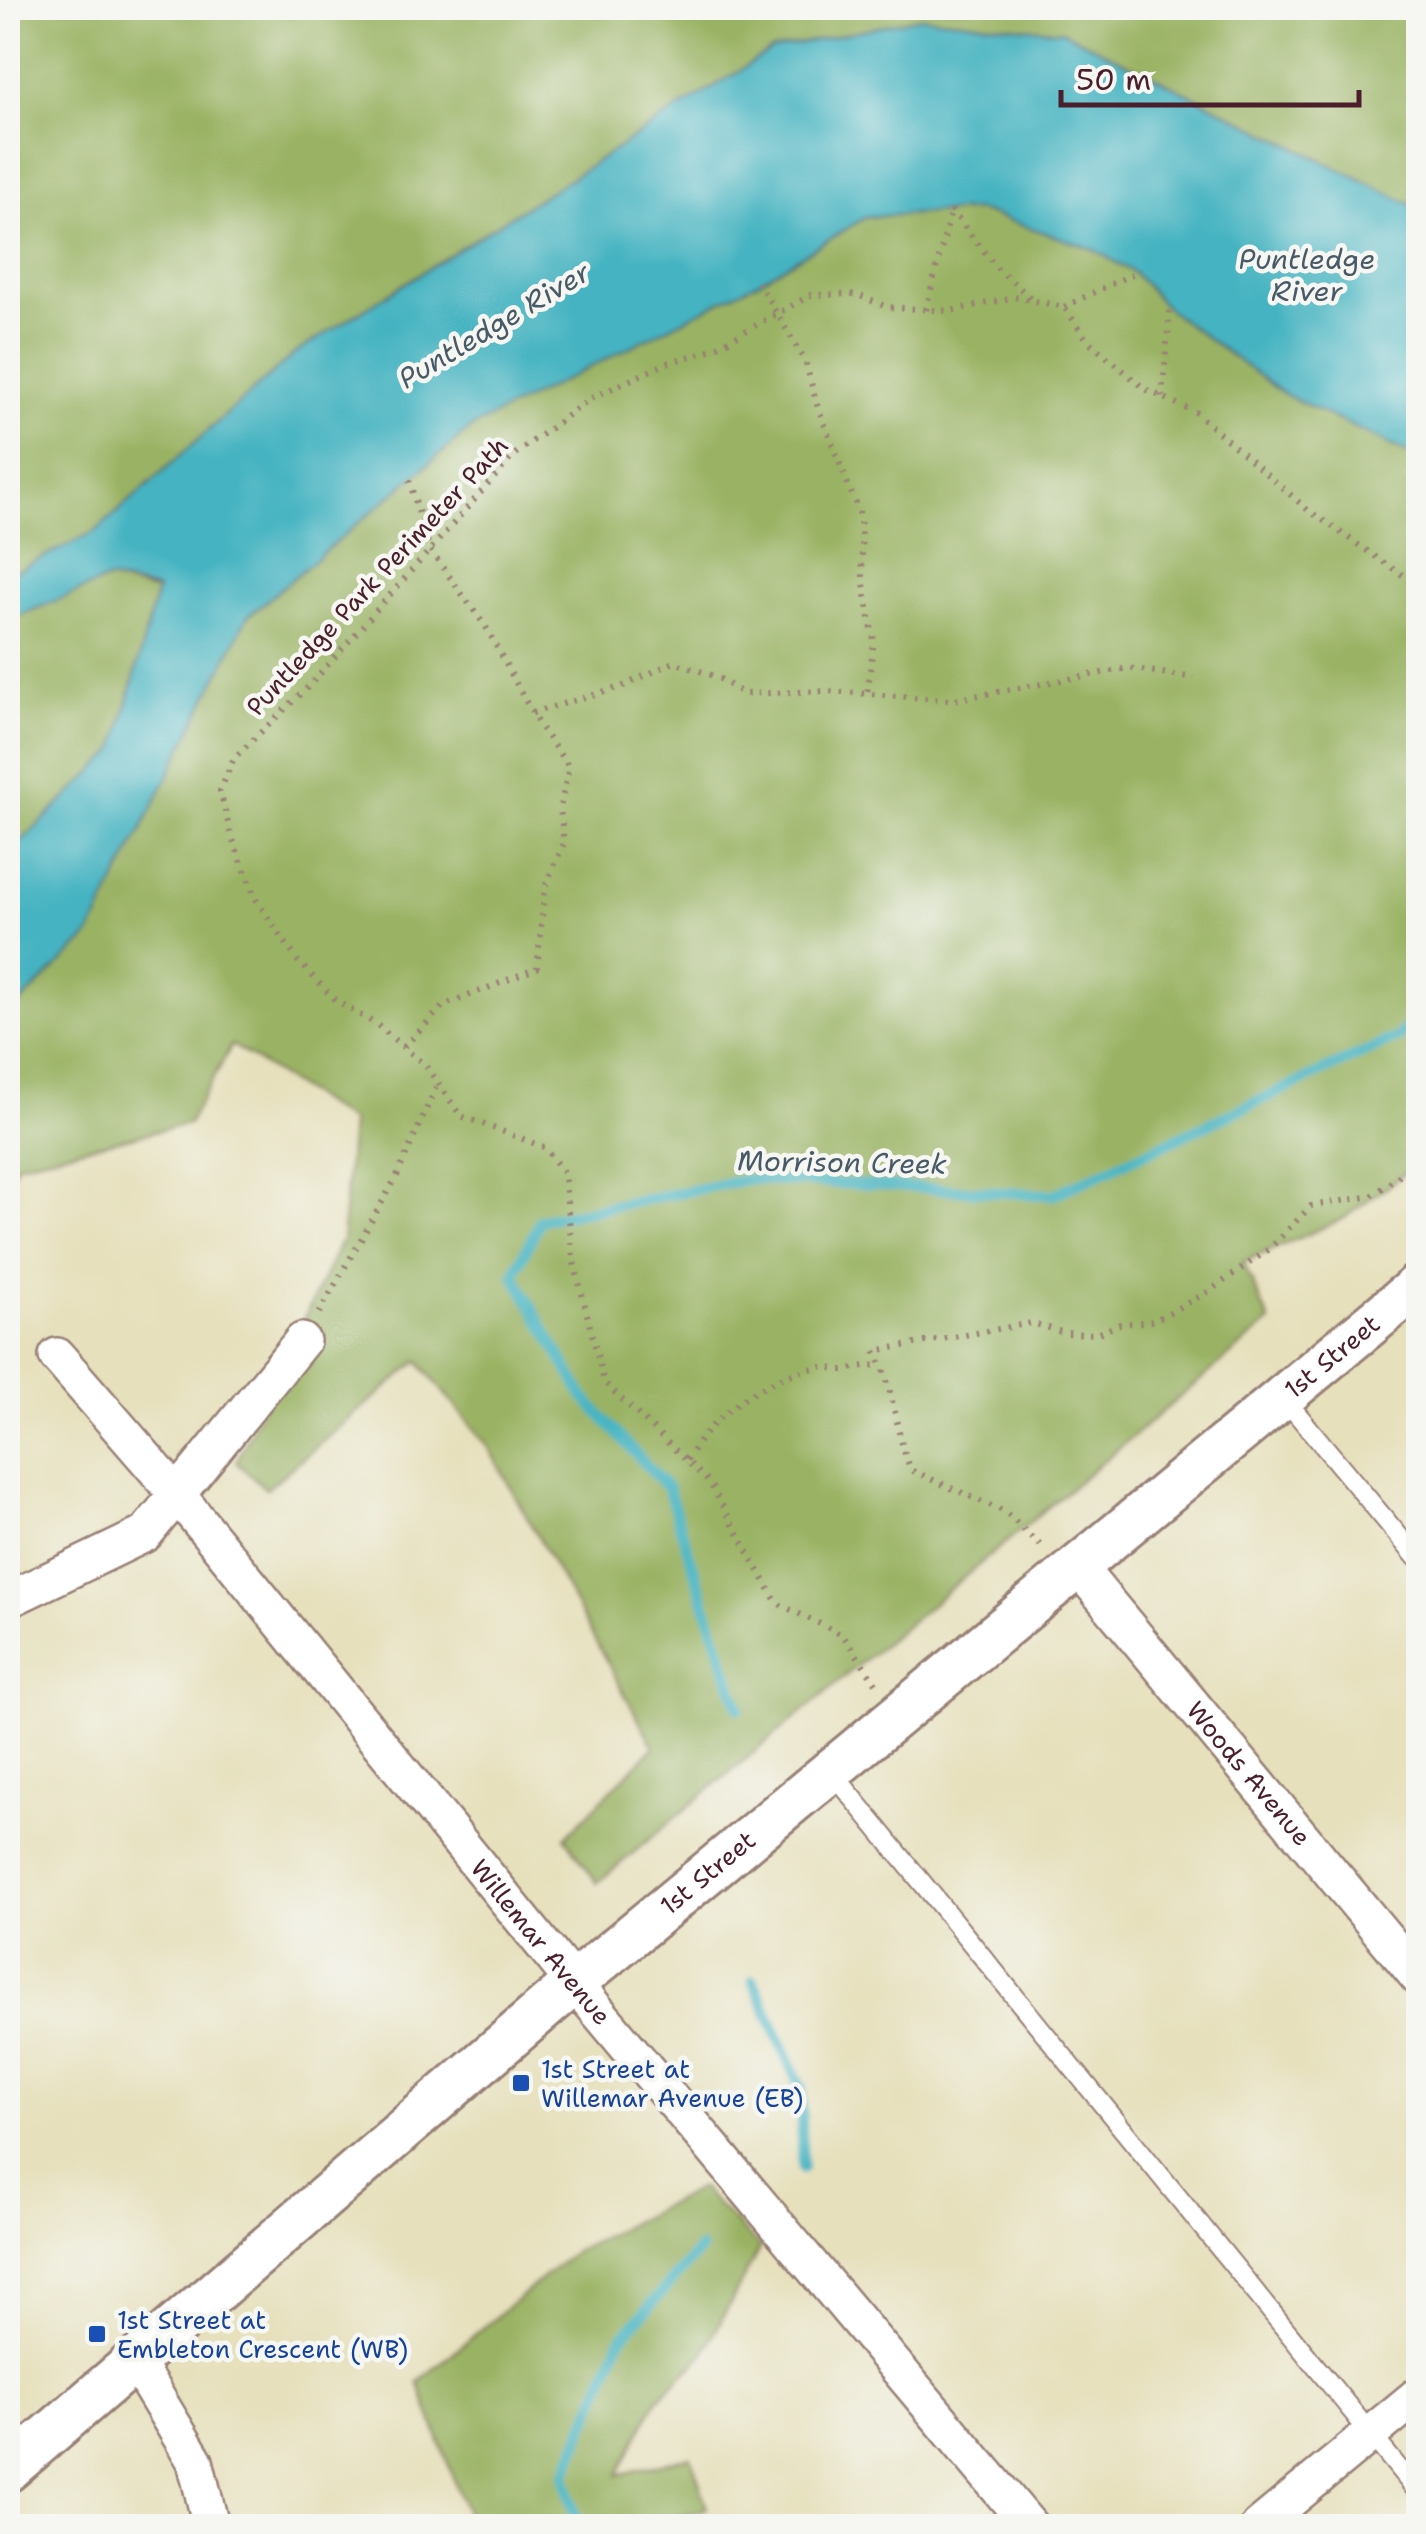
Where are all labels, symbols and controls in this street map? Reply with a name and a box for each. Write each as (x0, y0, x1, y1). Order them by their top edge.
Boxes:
scale bar (1061, 45, 1358, 107)
text: 50 m (1076, 59, 1151, 100)
water label: Puntledge River (1239, 240, 1375, 310)
water label: Puntledge River (391, 252, 598, 397)
street label: Puntledge Park Perimeter Path (238, 429, 516, 723)
water label: Morrison Creek (737, 1141, 947, 1183)
street label: 1st Street (1277, 1307, 1387, 1406)
street label: Woods Avenue (1179, 1694, 1319, 1853)
street label: 1st Street (653, 1823, 762, 1922)
street label: Willemar Avenue (463, 1852, 619, 2032)
place label: 1st Street at Willemar Avenue (EB) (541, 2052, 804, 2115)
marker: 1st Street at Willemar Avenue (EB) (510, 2072, 532, 2094)
place label: 1st Street at Embleton Crescent (WB) (117, 2303, 408, 2366)
marker: 1st Street at Embleton Crescent (WB) (86, 2323, 108, 2345)

